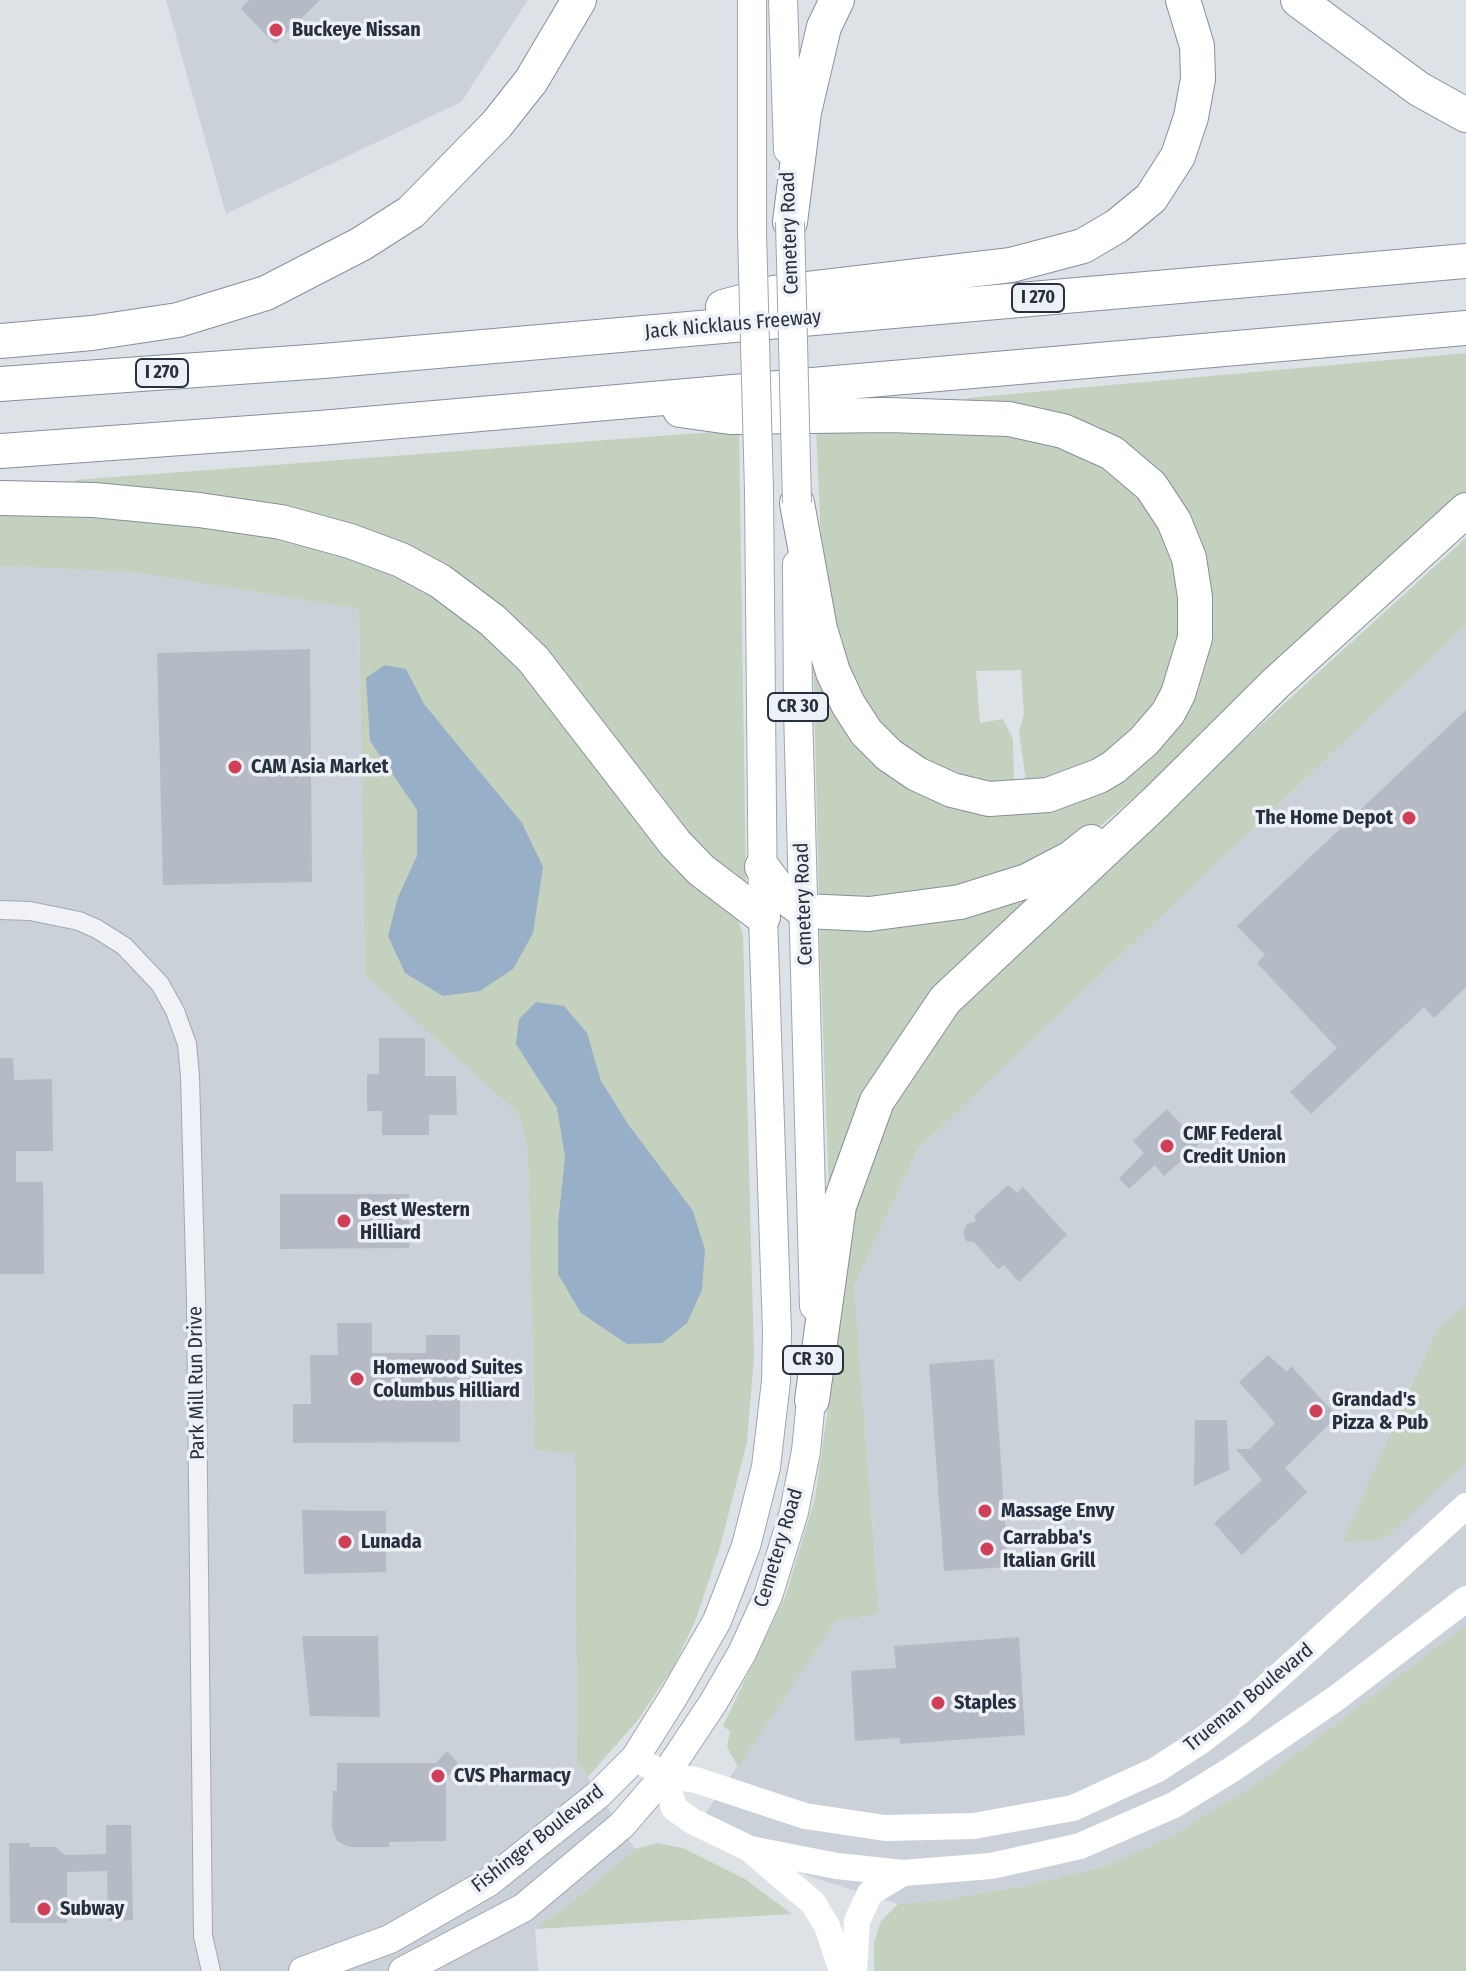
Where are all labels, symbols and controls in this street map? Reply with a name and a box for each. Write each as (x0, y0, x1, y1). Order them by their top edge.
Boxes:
place label: Buckeye Nissan (292, 18, 421, 42)
marker: Buckeye Nissan (267, 21, 285, 39)
street label: Cemetery Road (776, 171, 804, 295)
road number: I 270 (1012, 284, 1064, 312)
street label: Jack Nicklaus Freeway (644, 305, 822, 345)
road number: I 270 (136, 359, 188, 387)
road number: CR 30 (768, 693, 828, 721)
place label: CAM Asia Market (251, 755, 389, 779)
marker: CAM Asia Market (226, 758, 244, 776)
place label: The Home Depot (1256, 806, 1393, 830)
marker: The Home Depot (1400, 809, 1418, 827)
street label: Cemetery Road (790, 842, 818, 966)
place label: CMF Federal Credit Union (1183, 1122, 1286, 1169)
marker: CMF Federal Credit Union (1158, 1137, 1176, 1155)
place label: Best Western Hilliard (360, 1198, 470, 1245)
marker: Best Western Hilliard (335, 1212, 353, 1230)
street label: Park Mill Run Drive (184, 1306, 210, 1460)
road number: CR 30 (783, 1346, 843, 1374)
place label: Homewood Suites Columbus Hilliard (373, 1356, 523, 1403)
marker: Homewood Suites Columbus Hilliard (348, 1370, 366, 1388)
place label: Grandad's Pizza & Pub (1332, 1388, 1428, 1435)
marker: Grandad's Pizza & Pub (1307, 1402, 1325, 1420)
street label: Cemetery Road (750, 1486, 808, 1610)
place label: Massage Envy (1001, 1499, 1115, 1523)
marker: Massage Envy (976, 1502, 994, 1520)
place label: Carrabba's Italian Grill (1003, 1526, 1095, 1573)
place label: Lunada (361, 1530, 422, 1554)
marker: Lunada (336, 1533, 354, 1551)
marker: Carrabba's Italian Grill (978, 1540, 996, 1558)
street label: Trueman Boulevard (1180, 1639, 1318, 1757)
place label: Staples (954, 1691, 1016, 1715)
marker: Staples (929, 1694, 947, 1712)
place label: CVS Pharmacy (454, 1764, 571, 1788)
marker: CVS Pharmacy (429, 1767, 447, 1785)
street label: Fishinger Boulevard (467, 1780, 609, 1898)
place label: Subway (60, 1897, 124, 1921)
marker: Subway (35, 1900, 53, 1918)

